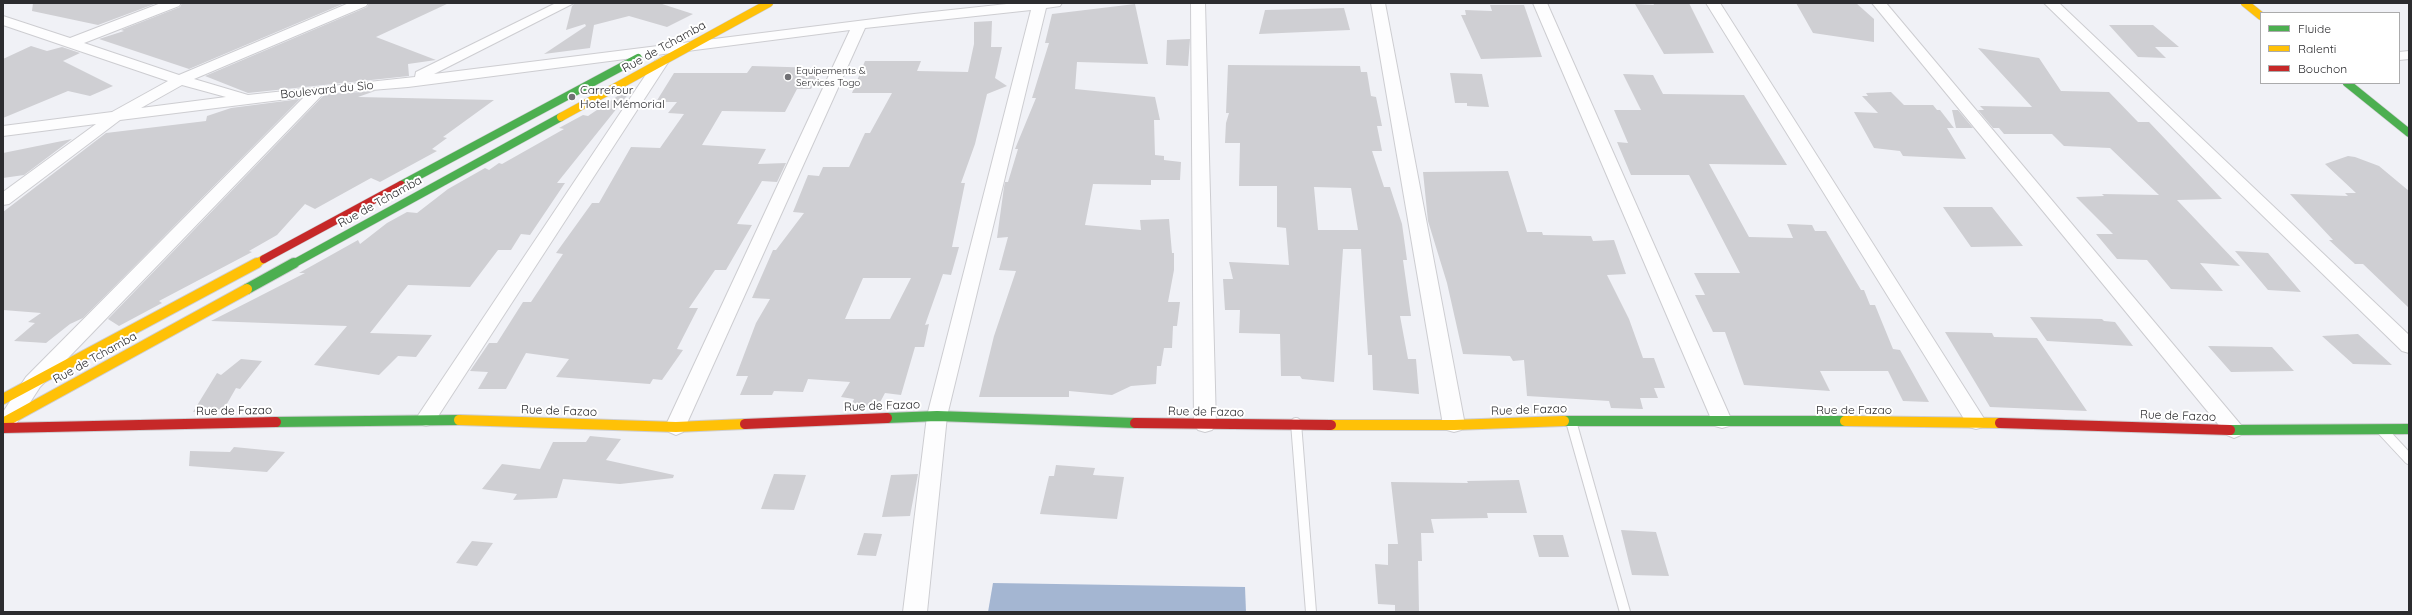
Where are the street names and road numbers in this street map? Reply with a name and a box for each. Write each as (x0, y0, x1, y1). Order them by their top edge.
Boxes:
street label: Rue de Tchamba (620, 18, 708, 76)
street label: Boulevard du Sio (280, 78, 374, 102)
street label: Rue de Tchamba (336, 173, 424, 231)
street label: Rue de Tchamba (51, 329, 139, 387)
street label: Rue de Fazao (844, 397, 920, 415)
street label: Rue de Fazao (1491, 401, 1567, 419)
street label: Rue de Fazao (521, 402, 597, 420)
street label: Rue de Fazao (196, 403, 272, 419)
street label: Rue de Fazao (1816, 403, 1892, 417)
street label: Rue de Fazao (1168, 404, 1244, 420)
street label: Rue de Fazao (2140, 407, 2216, 425)

